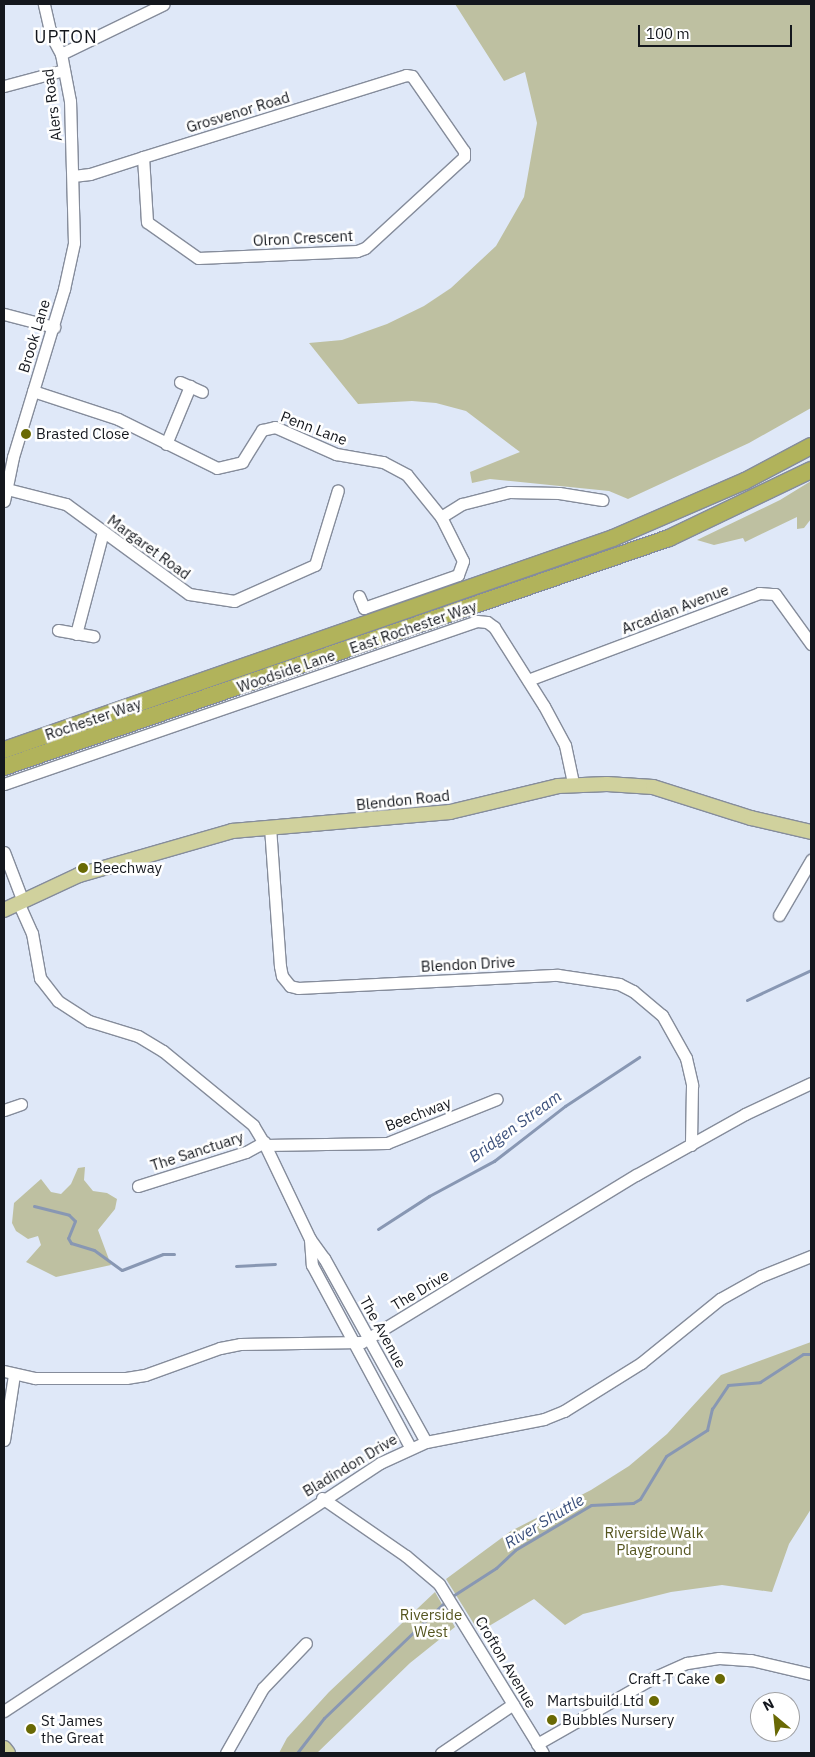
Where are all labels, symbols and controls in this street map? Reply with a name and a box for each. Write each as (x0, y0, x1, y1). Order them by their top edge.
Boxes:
scale bar (640, 15, 794, 47)
text: 100 m (646, 24, 690, 43)
district label: UPTON (34, 26, 98, 48)
street label: Alers Road (39, 68, 65, 142)
street label: Grosvenor Road (184, 88, 292, 136)
street label: Olron Crescent (252, 226, 354, 250)
street label: Brook Lane (14, 297, 54, 375)
street label: Penn Lane (278, 407, 350, 449)
place label: Brasted Close (36, 425, 129, 443)
marker: Brasted Close (20, 428, 32, 440)
street label: Margaret Road (104, 511, 194, 583)
street label: Arcadian Avenue (619, 580, 731, 638)
street label: East Rochester Way (347, 597, 479, 657)
street label: Woodside Lane (235, 646, 337, 696)
street label: Rochester Way (43, 694, 143, 744)
street label: Blendon Road (355, 786, 451, 814)
place label: Beechway (93, 859, 162, 877)
marker: Beechway (77, 862, 89, 874)
street label: Blendon Drive (420, 953, 516, 975)
water label: Bridgen Stream (465, 1086, 565, 1166)
street label: Beechway (383, 1093, 453, 1135)
street label: The Sanctuary (148, 1128, 246, 1174)
street label: The Drive (388, 1266, 452, 1314)
street label: The Avenue (356, 1293, 410, 1371)
street label: Bladindon Drive (300, 1430, 400, 1500)
water label: River Shuttle (501, 1490, 587, 1552)
park label: Riverside Walk Playground (604, 1523, 704, 1558)
park label: Riverside West (400, 1605, 462, 1640)
street label: Crofton Avenue (472, 1613, 540, 1711)
place label: Craft T Cake (628, 1670, 710, 1688)
marker: Craft T Cake (714, 1673, 726, 1685)
place label: Martsbuild Ltd (547, 1692, 644, 1710)
north arrow (750, 1692, 800, 1742)
text: N (760, 1694, 777, 1715)
marker: Martsbuild Ltd (648, 1695, 660, 1707)
place label: St James the Great (41, 1711, 104, 1746)
place label: Bubbles Nursery (562, 1711, 674, 1729)
marker: Bubbles Nursery (546, 1714, 558, 1726)
marker: St James the Great (25, 1723, 37, 1735)

